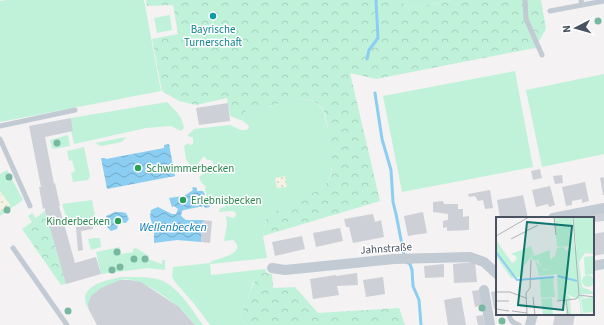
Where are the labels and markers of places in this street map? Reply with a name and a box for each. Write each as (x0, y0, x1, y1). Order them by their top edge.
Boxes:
marker: Bayrische Turnerschaft (208, 11, 218, 21)
place label: Bayrische Turnerschaft (184, 22, 243, 50)
place label: Schwimmerbecken (146, 161, 234, 176)
marker: Schwimmerbecken (133, 163, 143, 173)
place label: Erlebnisbecken (191, 193, 262, 208)
marker: Erlebnisbecken (178, 195, 188, 205)
place label: Kinderbecken (46, 214, 110, 229)
marker: Kinderbecken (113, 216, 123, 226)

